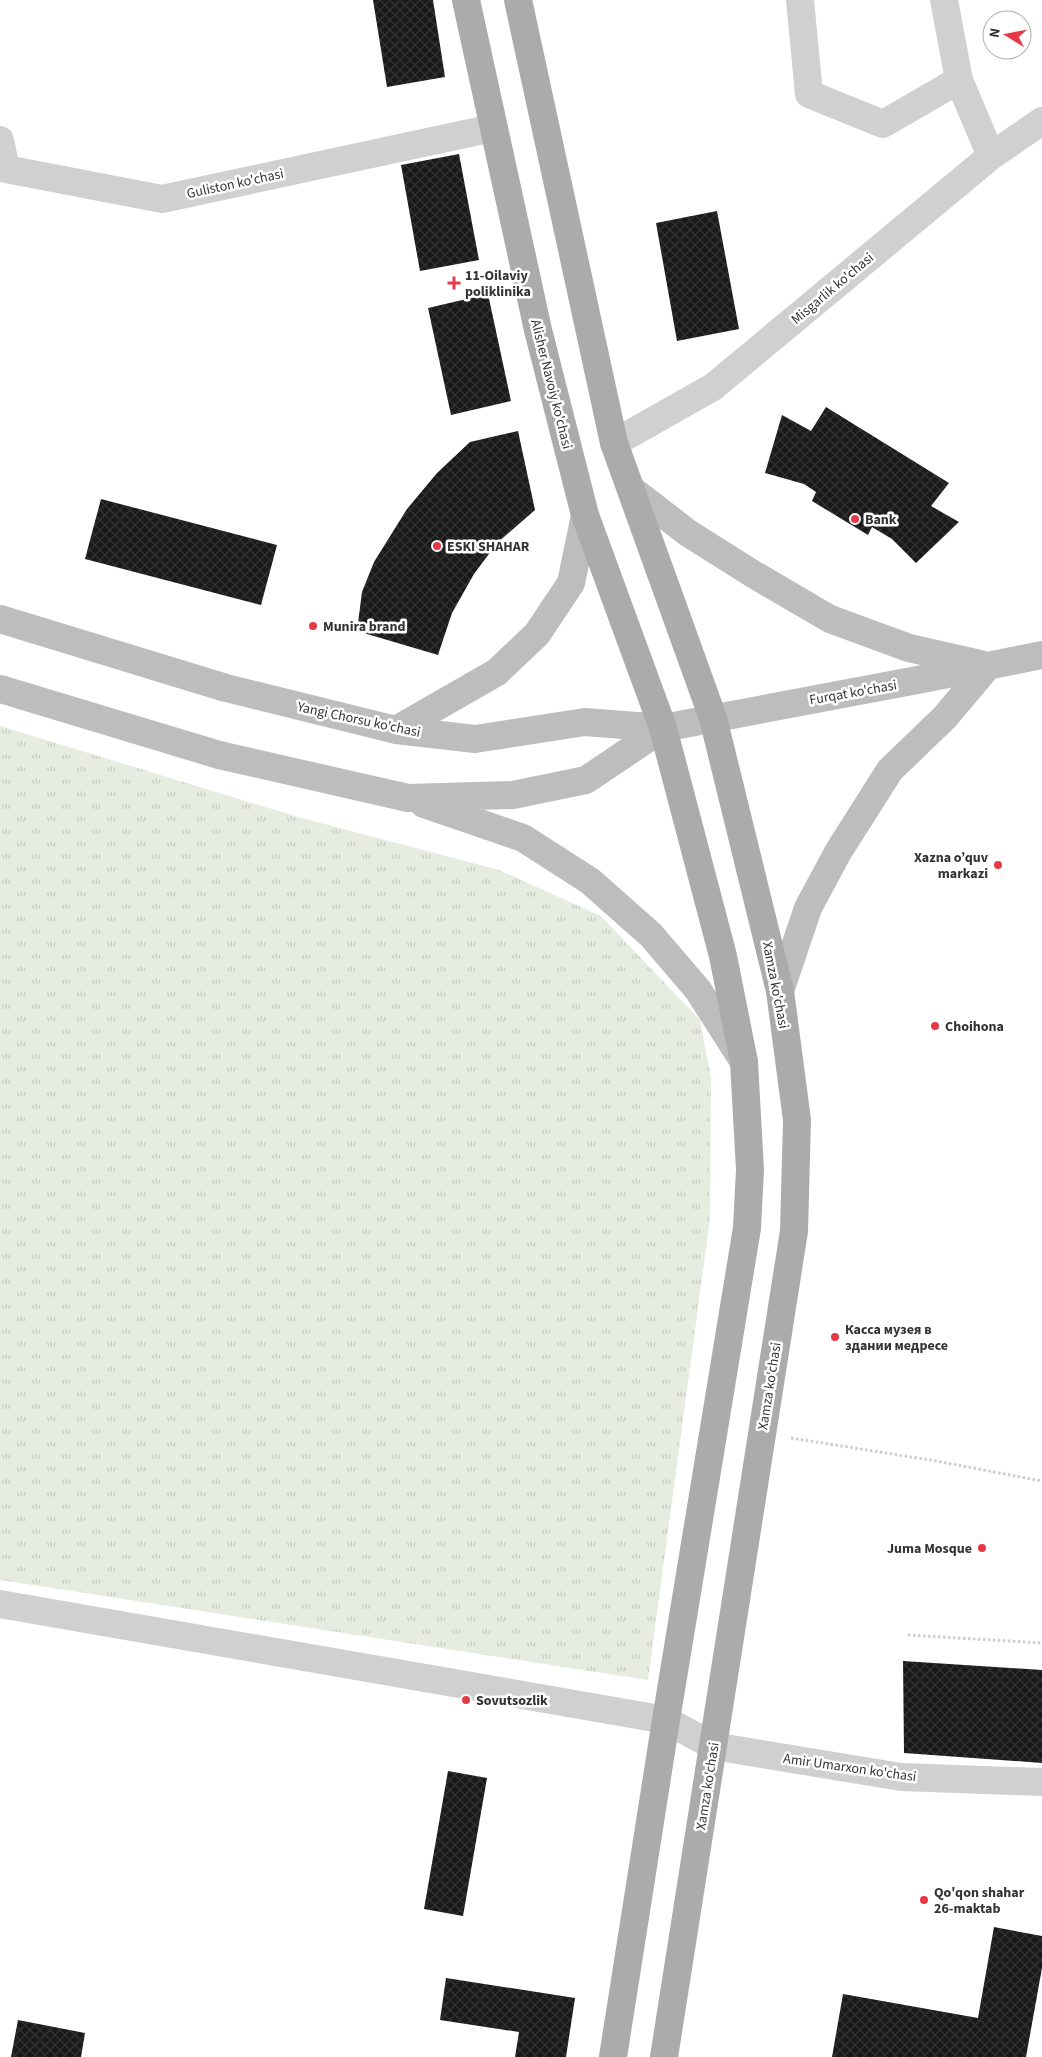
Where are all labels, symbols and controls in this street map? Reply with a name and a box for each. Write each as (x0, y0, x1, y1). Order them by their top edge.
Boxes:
north arrow (982, 10, 1032, 60)
text: N (985, 27, 1006, 39)
street label: Guliston ko'chasi (185, 164, 286, 204)
street label: Misgarlik ko'chasi (787, 248, 878, 329)
place label: 11-Oilaviy poliklinika (465, 266, 531, 302)
marker: 11-Oilaviy poliklinika (447, 276, 461, 290)
street label: Alisher Navoiy ko'chasi (525, 317, 577, 451)
place label: Bank (865, 510, 897, 530)
marker: Bank (849, 513, 861, 525)
place label: ESKI SHAHAR (447, 537, 530, 557)
marker: ESKI SHAHAR (431, 540, 443, 552)
place label: Munira brand (323, 617, 405, 637)
marker: Munira brand (307, 620, 319, 632)
street label: Furqat ko'chasi (808, 675, 898, 711)
street label: Yangi Chorsu ko'chasi (294, 697, 422, 743)
place label: Xazna o’quv markazi (914, 848, 989, 884)
marker: Xazna o’quv markazi (992, 859, 1004, 871)
street label: Xamza ko'chasi (757, 940, 793, 1031)
place label: Choihona (945, 1017, 1004, 1037)
marker: Choihona (929, 1020, 941, 1032)
place label: Касса музея в здании медресе (845, 1320, 948, 1356)
marker: Касса музея в здании медресе (829, 1331, 841, 1343)
street label: Xamza ko'chasi (753, 1341, 787, 1431)
place label: Juma Mosque (887, 1539, 972, 1559)
marker: Juma Mosque (976, 1542, 988, 1554)
place label: Sovutsozlik (476, 1691, 548, 1711)
marker: Sovutsozlik (460, 1694, 472, 1706)
street label: Xamza ko'chasi (691, 1741, 725, 1831)
street label: Amir Umarxon ko'chasi (782, 1749, 918, 1787)
place label: Qo'qon shahar 26-maktab (934, 1883, 1025, 1919)
marker: Qo'qon shahar 26-maktab (918, 1894, 930, 1906)

